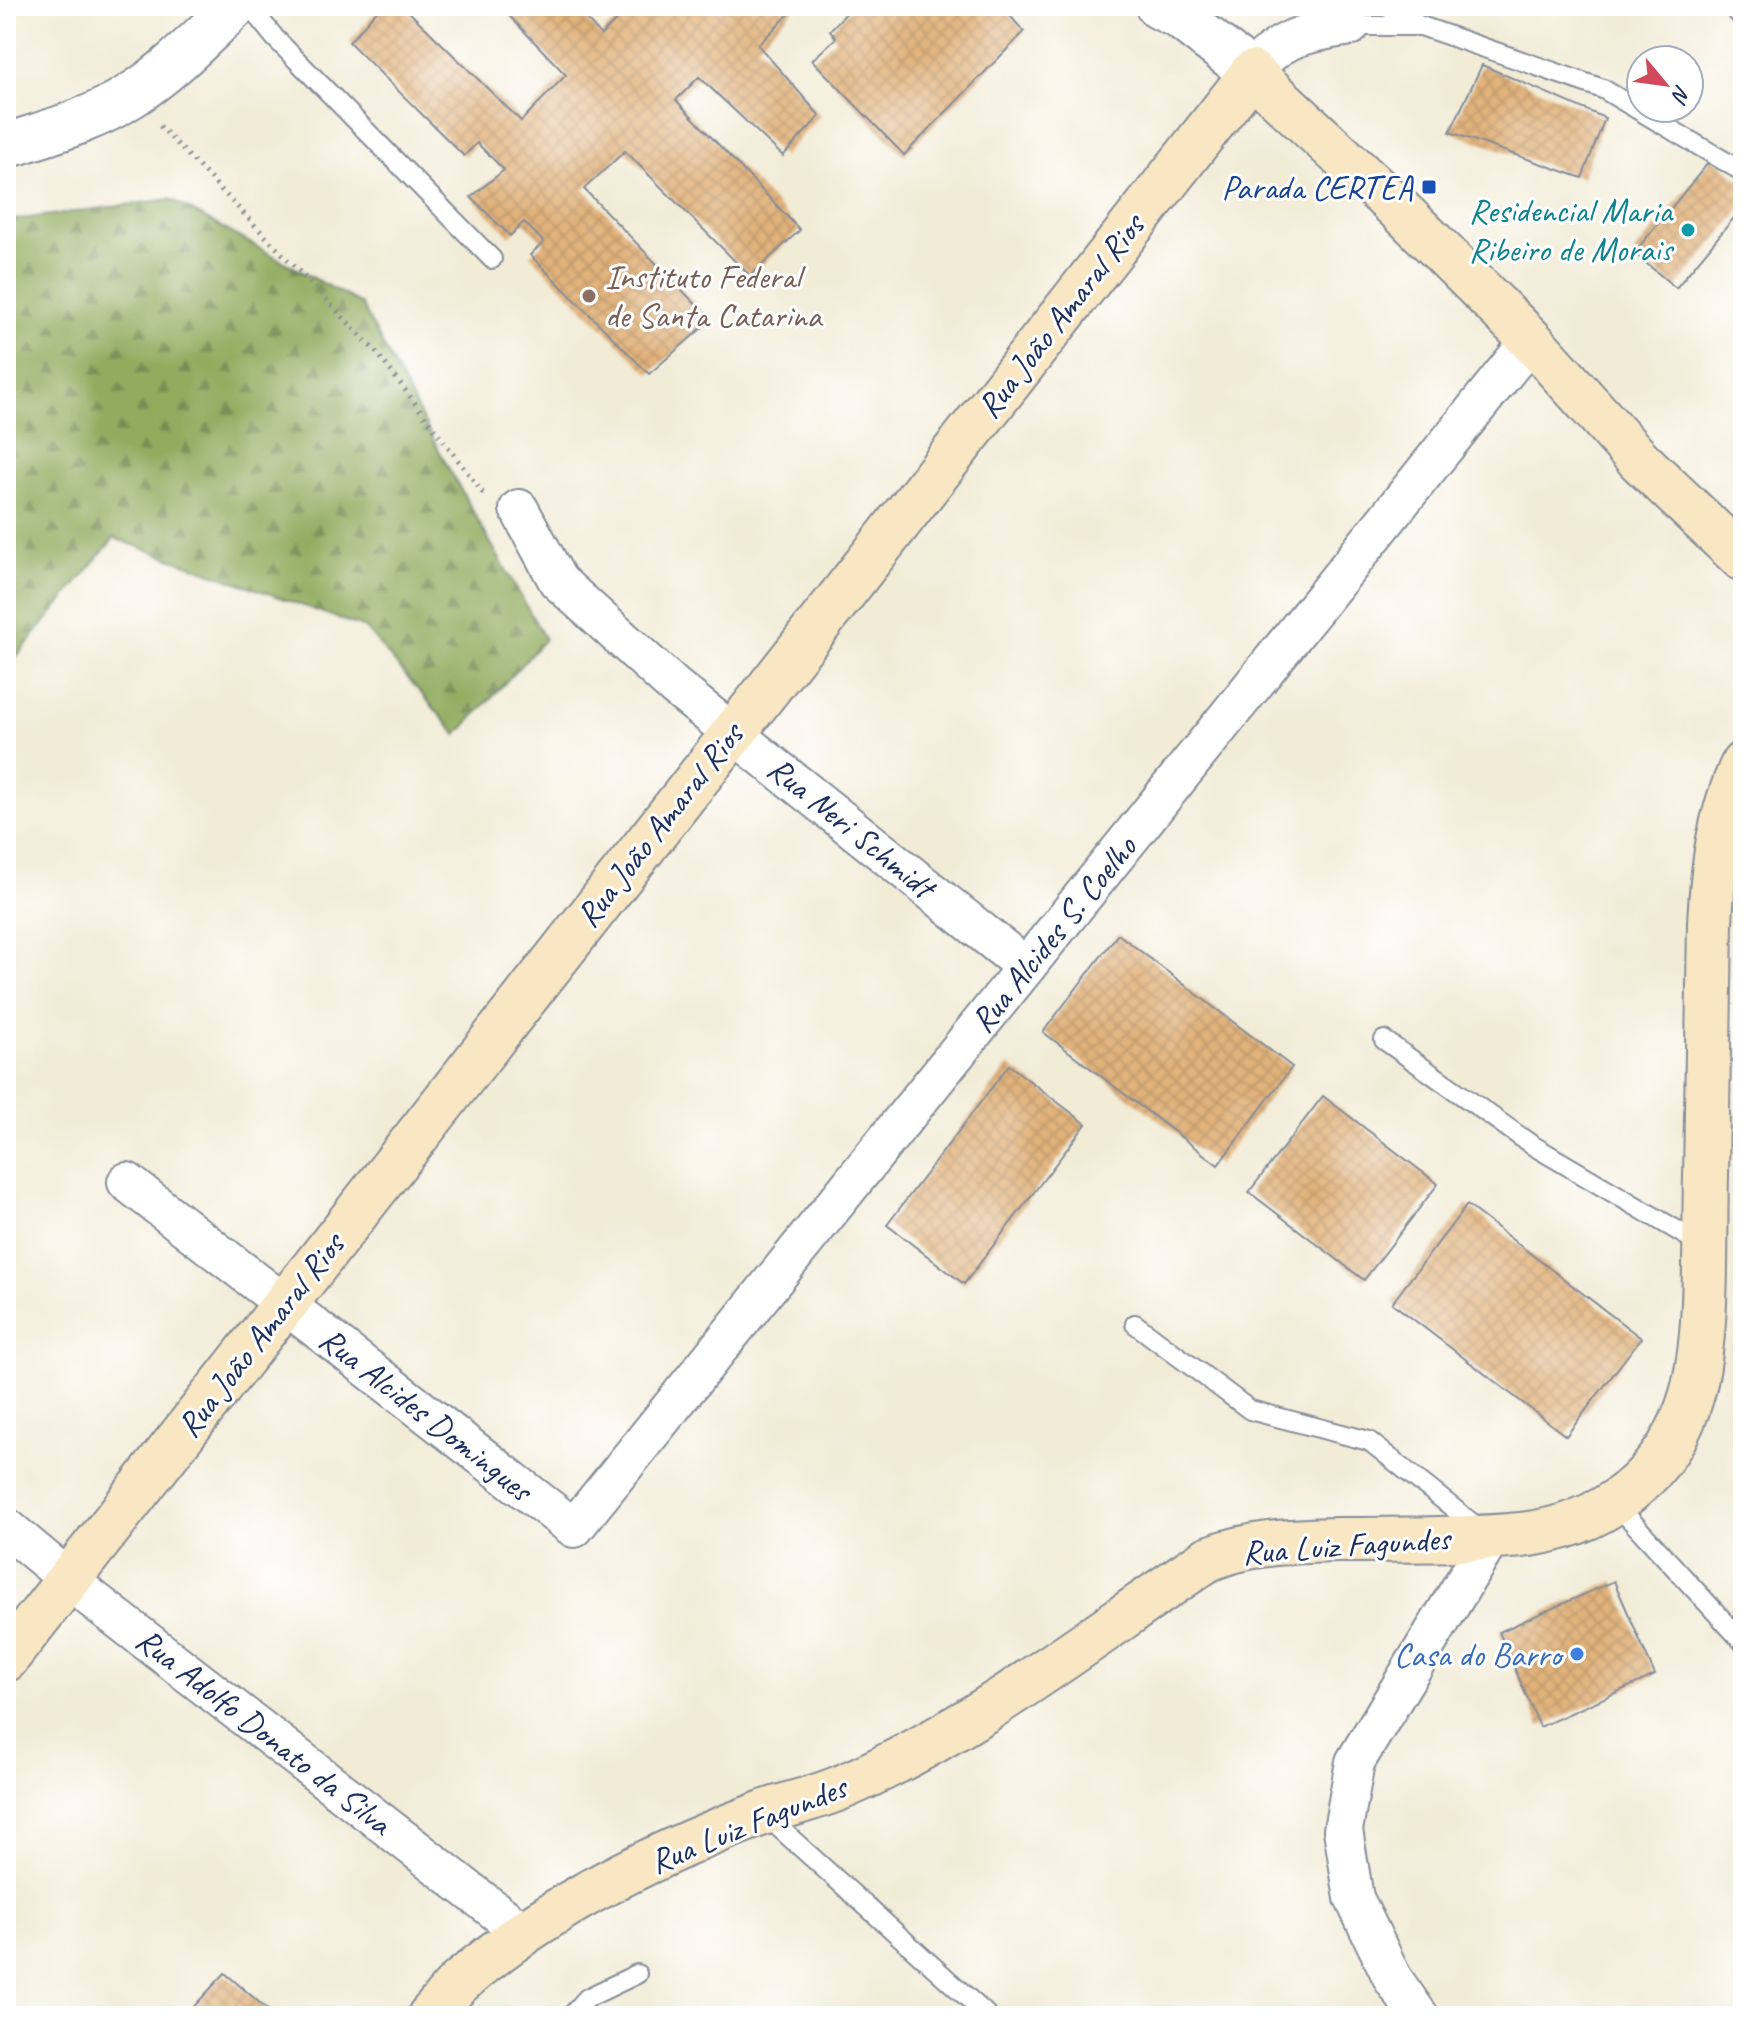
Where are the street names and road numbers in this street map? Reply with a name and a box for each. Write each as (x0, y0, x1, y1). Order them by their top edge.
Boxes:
street label: Rua João Amaral Rios (967, 203, 1155, 427)
street label: Rua João Amaral Rios (566, 712, 754, 936)
street label: Rua Neri Schmidt (759, 747, 947, 910)
street label: Rua Alcides S. Coelho (961, 825, 1147, 1041)
street label: Rua João Amaral Rios (167, 1222, 355, 1446)
street label: Rua Alcides Domingues (311, 1318, 543, 1512)
street label: Rua Luiz Fagundes (1241, 1516, 1454, 1574)
street label: Rua Adolfo Donato da Silva (128, 1618, 402, 1845)
street label: Rua Luiz Fagundes (643, 1764, 855, 1883)

